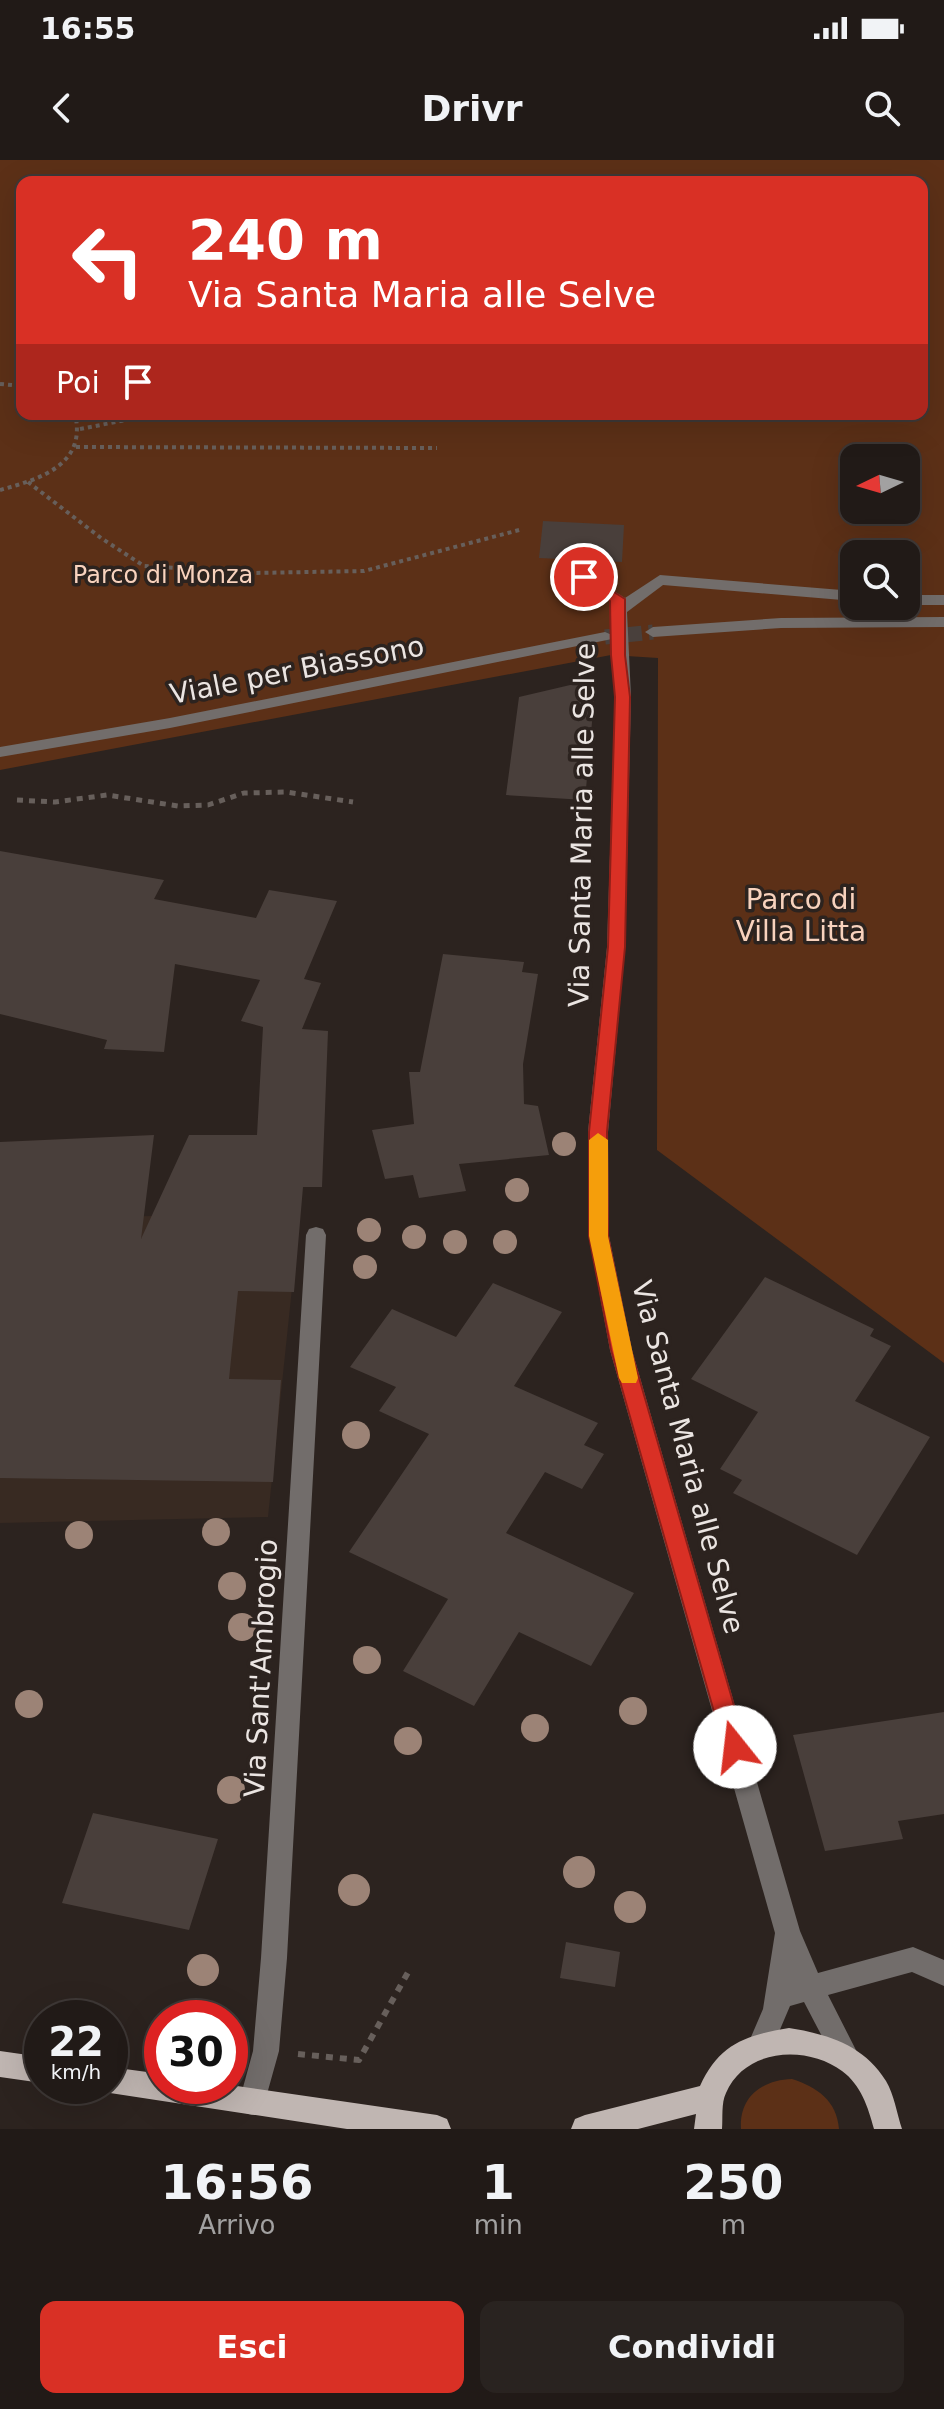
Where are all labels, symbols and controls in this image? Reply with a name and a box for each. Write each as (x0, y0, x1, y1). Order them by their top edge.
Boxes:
text: 16:55 (40, 11, 136, 46)
icon: back (40, 86, 84, 130)
icon: search (860, 86, 904, 130)
text: Drivr (421, 88, 523, 129)
text: 240 m (188, 207, 383, 272)
icon: left (56, 208, 160, 312)
text: Via Santa Maria alle Selve (188, 274, 656, 315)
icon: arrive (116, 360, 160, 404)
text: Poi (56, 365, 100, 400)
north arrow (840, 444, 920, 524)
map controls (840, 444, 920, 620)
button: search (840, 540, 920, 620)
pin (550, 543, 618, 611)
icon: arrive (562, 555, 606, 599)
park label: Parco di Monza (73, 561, 253, 589)
street label: Viale per Biassono (167, 629, 427, 711)
street label: Via Santa Maria alle Selve (562, 643, 602, 1007)
park label: Parco di Villa Litta (736, 883, 866, 948)
street label: Via Santa Maria alle Selve (625, 1277, 751, 1637)
street label: Via Sant'Ambrogio (238, 1538, 284, 1798)
position arrow (693, 1705, 777, 1789)
speed limit sign: 30 (144, 2000, 248, 2104)
text: 22 (48, 2019, 104, 2065)
text: km/h (51, 2060, 101, 2084)
text: 16:56 (160, 2154, 313, 2210)
text: 1 (482, 2154, 515, 2210)
text: 250 (683, 2154, 783, 2210)
text: Arrivo (198, 2210, 276, 2240)
text: min (474, 2210, 523, 2240)
text: m (721, 2210, 746, 2240)
button: Esci (40, 2301, 464, 2393)
button: Condividi (480, 2301, 904, 2393)

